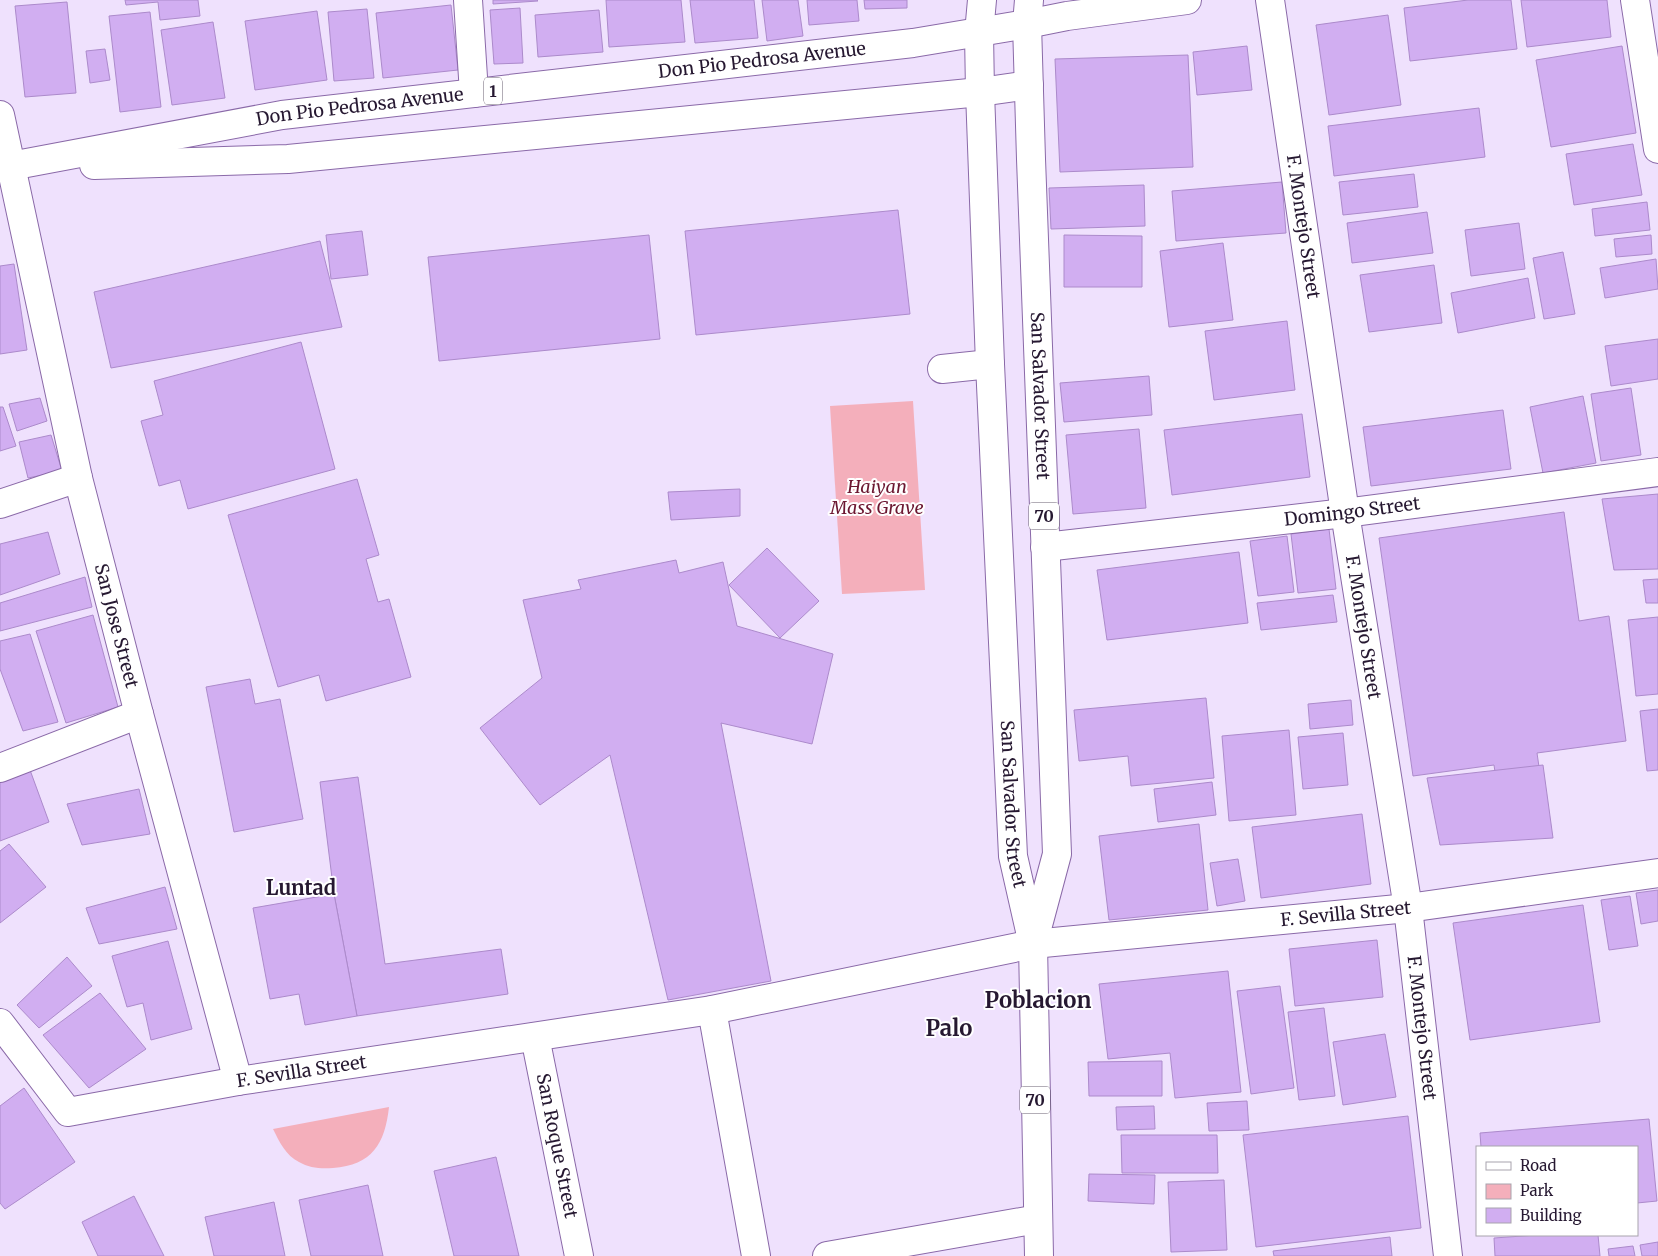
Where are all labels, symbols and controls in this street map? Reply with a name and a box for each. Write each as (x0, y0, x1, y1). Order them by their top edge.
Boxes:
street label: Don Pio Pedrosa Avenue (657, 36, 867, 83)
road number: 1 (484, 78, 502, 104)
street label: Don Pio Pedrosa Avenue (254, 82, 465, 131)
street label: F. Montejo Street (1282, 153, 1326, 300)
street label: San Salvador Street (1026, 311, 1055, 480)
park label: Haiyan Mass Grave (829, 475, 924, 519)
street label: Domingo Street (1283, 491, 1421, 531)
road number: 70 (1029, 502, 1059, 530)
street label: F. Montejo Street (1341, 553, 1387, 701)
street label: San Jose Street (90, 561, 144, 690)
street label: San Salvador Street (996, 720, 1032, 890)
district label: Luntad (266, 875, 336, 900)
street label: F. Sevilla Street (1279, 896, 1412, 931)
street label: F. Montejo Street (1403, 954, 1442, 1101)
district label: Poblacion (985, 986, 1091, 1014)
district label: Palo (926, 1014, 972, 1042)
street label: F. Sevilla Street (235, 1050, 368, 1092)
street label: San Roque Street (532, 1071, 583, 1220)
road number: 70 (1020, 1086, 1050, 1114)
legend (1476, 1146, 1638, 1236)
text: Road (1520, 1156, 1556, 1175)
text: Park (1520, 1181, 1554, 1200)
text: Building (1520, 1206, 1582, 1225)

